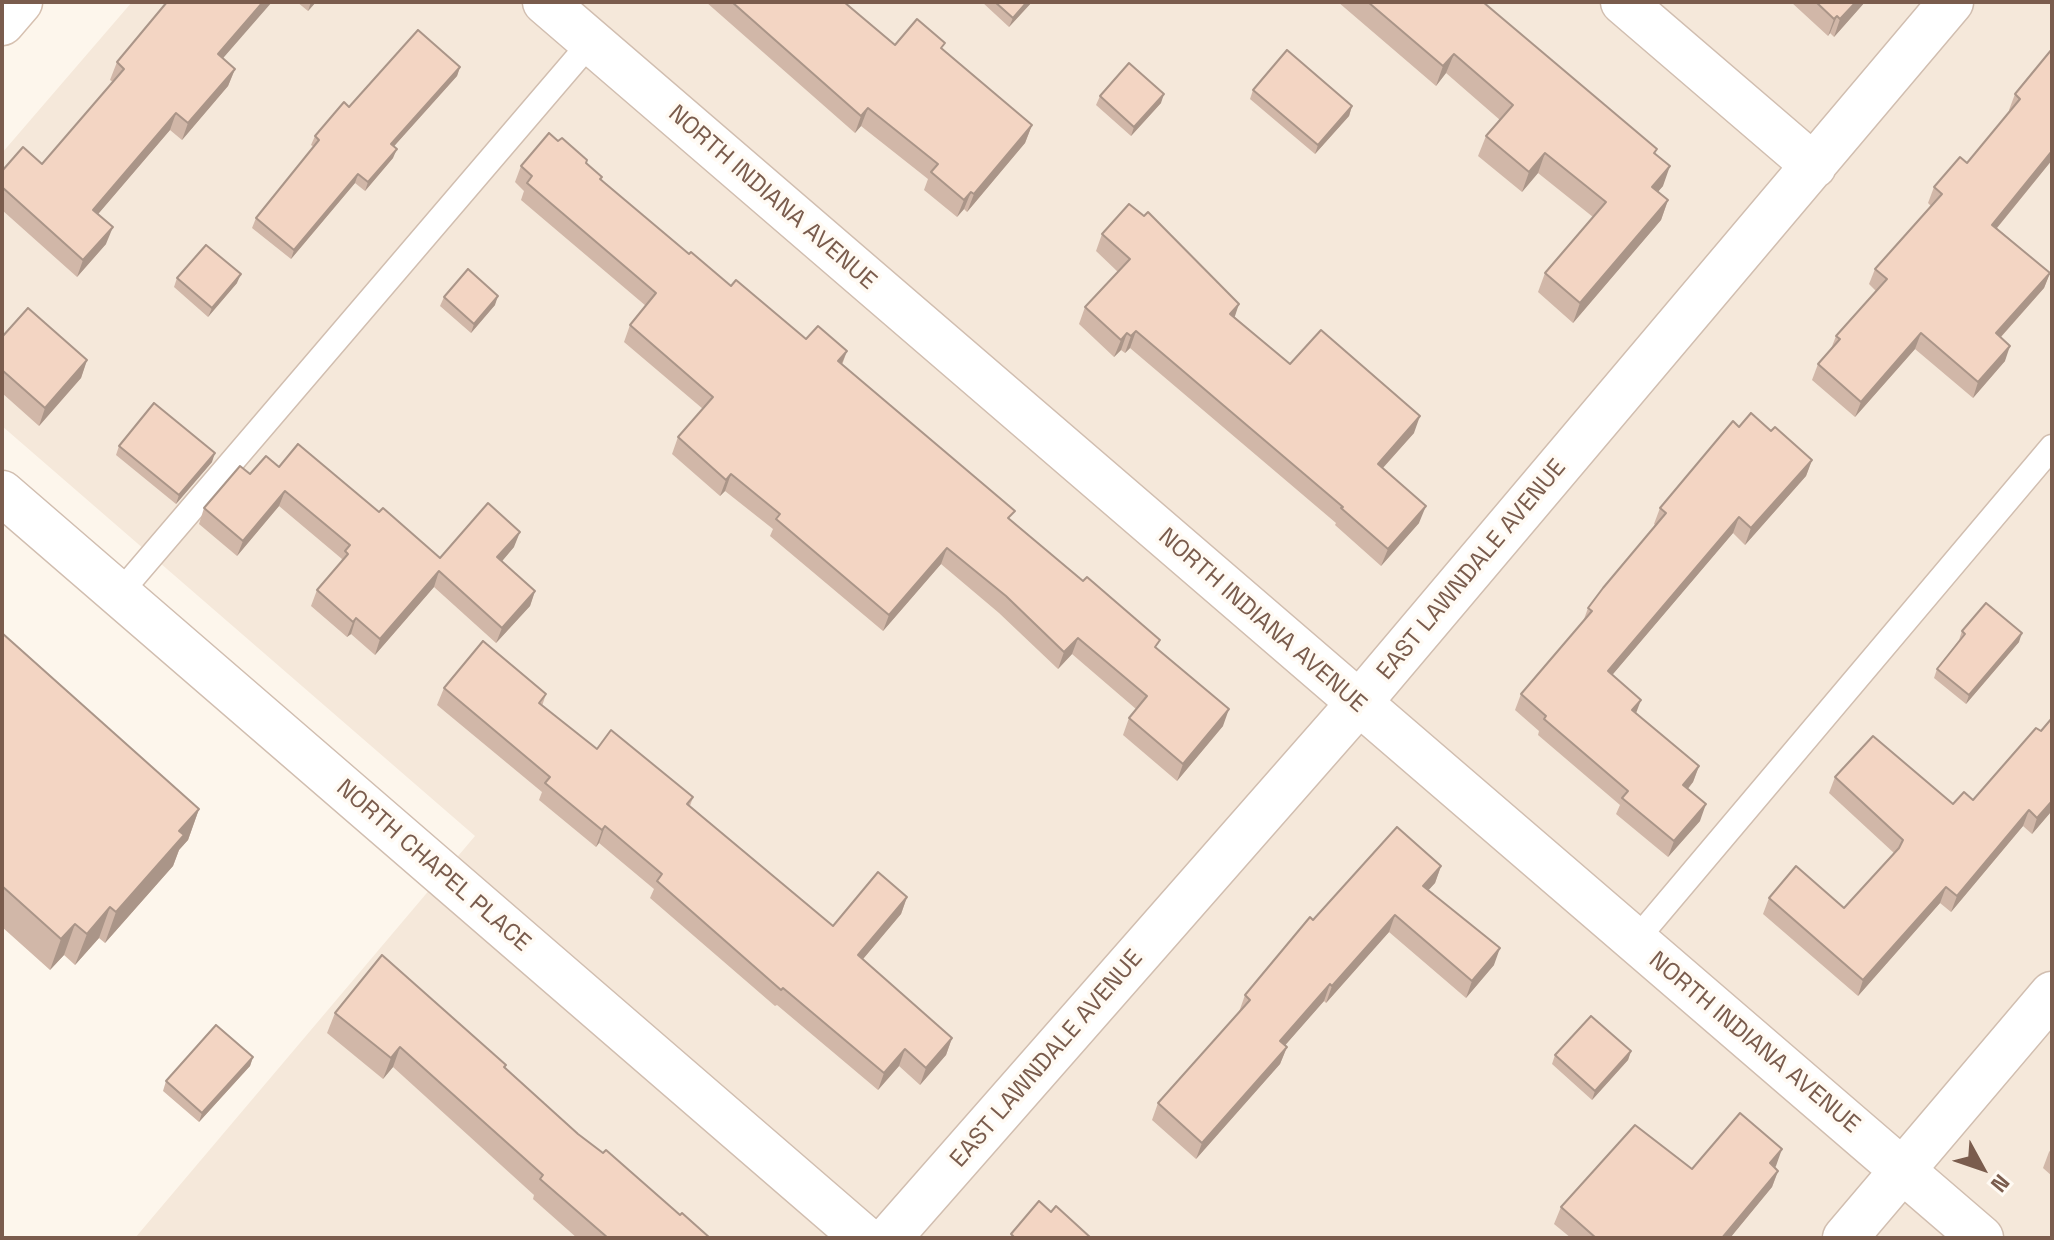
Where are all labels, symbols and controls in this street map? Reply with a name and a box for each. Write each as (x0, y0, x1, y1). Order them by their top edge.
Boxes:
street label: NORTH INDIANA AVENUE (662, 100, 882, 296)
street label: EAST LAWNDALE AVENUE (1371, 454, 1573, 686)
street label: NORTH INDIANA AVENUE (1152, 523, 1372, 719)
street label: NORTH CHAPEL PLACE (330, 774, 536, 958)
street label: EAST LAWNDALE AVENUE (945, 944, 1149, 1174)
street label: NORTH INDIANA AVENUE (1643, 946, 1865, 1140)
north arrow (1942, 1128, 2022, 1208)
text: N (1985, 1169, 2016, 1198)

